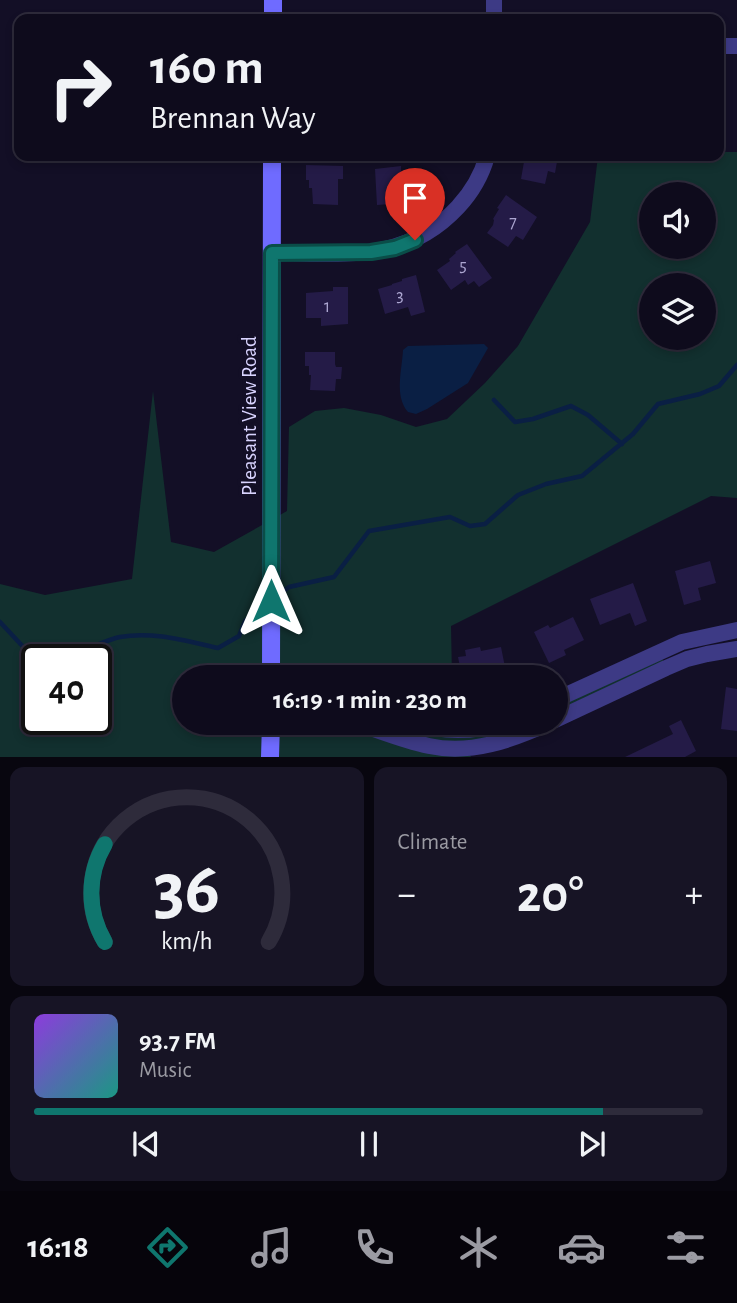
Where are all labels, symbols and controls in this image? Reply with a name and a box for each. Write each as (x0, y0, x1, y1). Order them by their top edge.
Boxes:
icon: right (35, 42, 126, 133)
text: 160 m (150, 44, 264, 93)
text: Brennan Way (150, 102, 316, 134)
pin (385, 168, 445, 240)
icon: arrive (396, 179, 434, 217)
map controls (639, 182, 716, 350)
button: sound (639, 182, 716, 259)
house number: 7 (509, 214, 517, 232)
house number: 5 (459, 257, 467, 275)
button: layers (639, 273, 716, 350)
house number: 3 (396, 287, 404, 305)
house number: 1 (324, 298, 330, 316)
street label: Pleasant View Road (239, 336, 260, 496)
position arrow (234, 564, 308, 638)
speed limit sign: 40 (21, 644, 112, 735)
text: 16:19 · 1 min · 230 m (273, 687, 467, 713)
text: Climate (398, 831, 467, 854)
text: 36 (153, 855, 220, 928)
text: 20° (517, 869, 584, 921)
text: − (398, 876, 416, 914)
text: + (685, 876, 703, 914)
text: km/h (161, 929, 213, 954)
text: 93.7 FM (139, 1028, 216, 1054)
text: Music (139, 1059, 191, 1082)
icon: previous (127, 1125, 165, 1163)
icon: pause (350, 1125, 388, 1163)
icon: next (573, 1125, 611, 1163)
icon: directions (143, 1223, 192, 1272)
icon: music (247, 1223, 296, 1272)
icon: phone (350, 1223, 399, 1272)
icon: climate (454, 1223, 503, 1272)
icon: car (557, 1223, 606, 1272)
icon: filters (661, 1223, 710, 1272)
text: 16:18 (27, 1231, 89, 1263)

